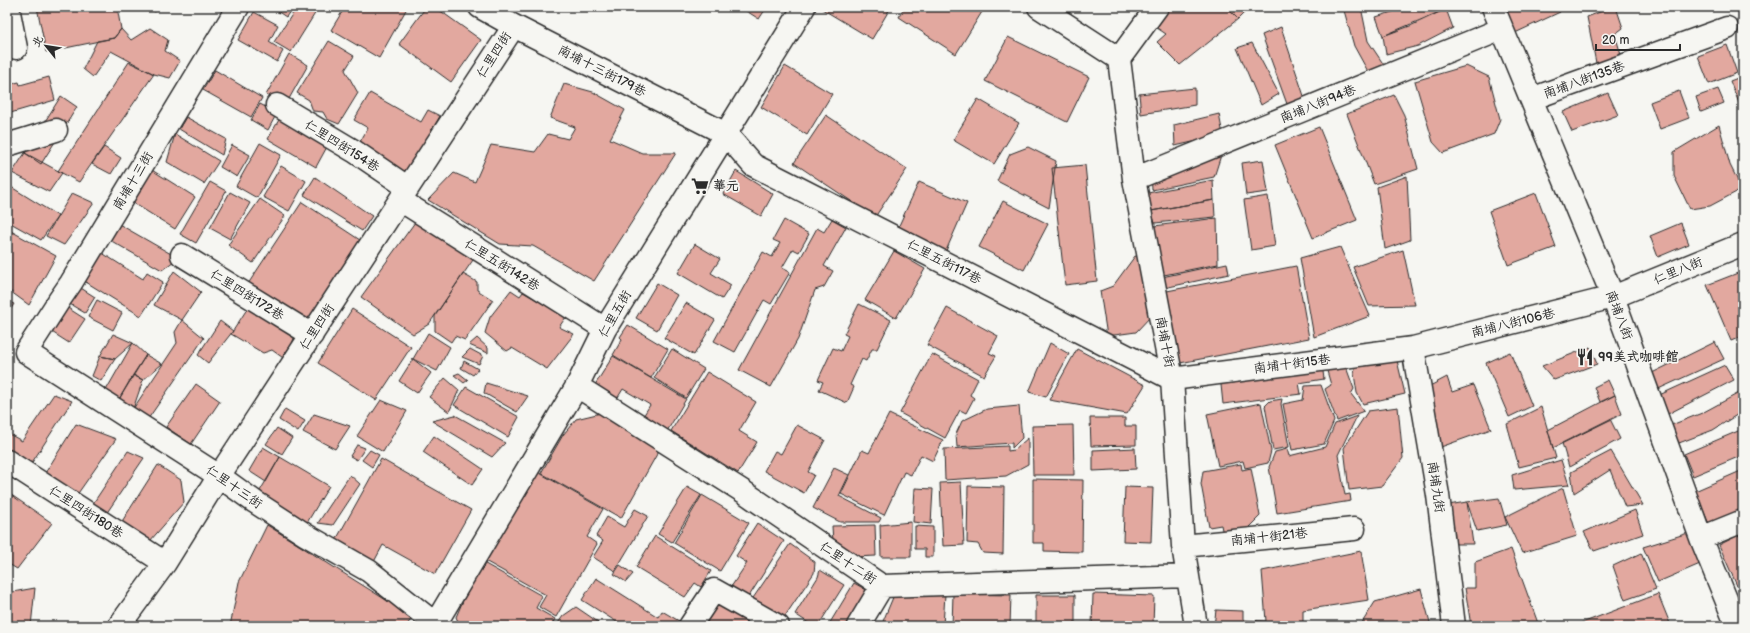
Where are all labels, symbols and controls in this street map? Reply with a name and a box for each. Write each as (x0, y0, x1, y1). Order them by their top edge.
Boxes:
north arrow (26, 26, 66, 66)
scale bar (1596, 26, 1680, 52)
street label: 仁里四街 (473, 29, 515, 81)
text: 北 (29, 33, 46, 49)
text: 20 m (1602, 33, 1629, 48)
street label: 南埔十三街179巷 (555, 42, 649, 100)
street label: 南埔八街135巷 (1541, 58, 1627, 102)
street label: 南埔八街94巷 (1278, 82, 1358, 126)
street label: 仁里四街154巷 (302, 117, 382, 175)
street label: 南埔十三街 (109, 149, 157, 213)
supermarket icon: 華元 (690, 176, 710, 196)
place label: 華元 (713, 178, 739, 194)
street label: 仁里五街142巷 (461, 236, 543, 294)
street label: 仁里五街117巷 (904, 236, 984, 288)
street label: 仁里八街 (1651, 254, 1705, 288)
street label: 仁里四街172巷 (207, 266, 287, 324)
street label: 仁里五街 (595, 287, 635, 341)
street label: 南埔八街 (1602, 288, 1636, 342)
street label: 仁里四街 (296, 301, 338, 353)
street label: 南埔八街106巷 (1470, 305, 1556, 341)
street label: 南埔十街 (1152, 315, 1178, 369)
restaurant icon: 99美式咖啡館 (1575, 347, 1595, 367)
place label: 99美式咖啡館 (1598, 349, 1678, 365)
street label: 南埔十街15巷 (1253, 351, 1331, 377)
street label: 南埔九街 (1424, 460, 1448, 514)
street label: 仁里十三街 (203, 462, 265, 512)
street label: 仁里四街180巷 (46, 482, 126, 542)
street label: 南埔十街21巷 (1230, 525, 1308, 549)
street label: 仁里十二街 (817, 538, 879, 588)

